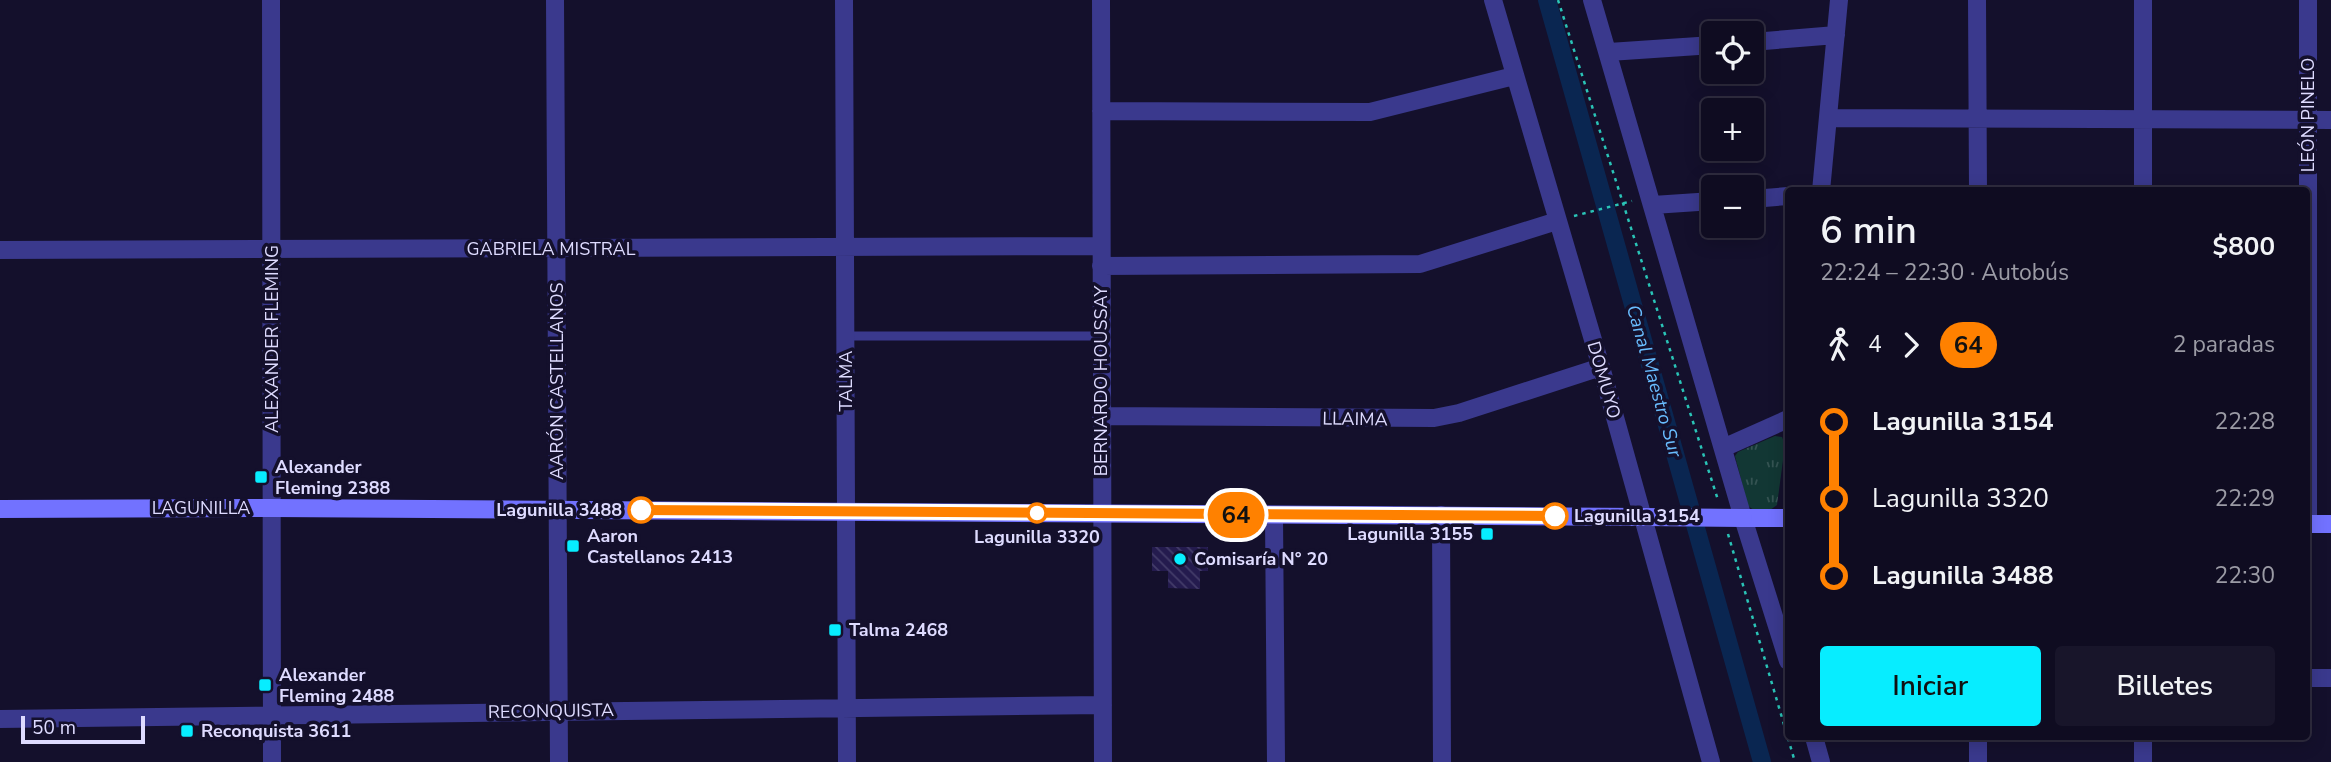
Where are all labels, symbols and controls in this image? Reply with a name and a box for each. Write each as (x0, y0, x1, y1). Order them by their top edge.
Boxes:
map controls (1701, 21, 1764, 238)
button: locate (1701, 21, 1764, 84)
street label: LEÓN PINELO (2296, 58, 2320, 172)
button: + (1701, 98, 1764, 161)
button: − (1701, 175, 1764, 238)
text: 6 min (1820, 205, 1917, 256)
text: $800 (2213, 229, 2275, 264)
street label: GABRIELA MISTRAL (466, 237, 636, 261)
street label: ALEXANDER FLEMING (260, 245, 284, 433)
text: 22:24 – 22:30 · Autobús (1820, 257, 2069, 288)
street label: AARÓN CASTELLANOS (545, 282, 569, 480)
street label: BERNARDO HOUSSAY (1089, 286, 1113, 476)
water label: Canal Maestro Sur (1620, 302, 1689, 461)
icon: walk (1820, 326, 1858, 364)
icon: forward (1892, 326, 1930, 364)
text: 4 (1868, 329, 1882, 360)
text: 64 (1954, 329, 1983, 361)
text: 2 paradas (2173, 329, 2275, 360)
street label: DOMUYO (1582, 339, 1626, 421)
street label: TALMA (834, 351, 858, 411)
text: Lagunilla 3154 (1872, 404, 2054, 439)
street label: LLAIMA (1322, 406, 1388, 432)
text: 22:28 (2215, 406, 2275, 437)
place label: Alexander Fleming 2388 (275, 455, 391, 500)
marker: Alexander Fleming 2388 (253, 469, 269, 485)
text: Lagunilla 3320 (1872, 481, 2049, 516)
text: 22:29 (2215, 483, 2275, 514)
line badge: 64 (1204, 492, 1268, 538)
street label: LAGUNILLA (152, 496, 250, 520)
marker: Lagunilla 3488 (628, 497, 654, 523)
place label: Lagunilla 3488 (496, 498, 622, 522)
text: 64 (1222, 499, 1250, 531)
marker: Lagunilla 3320 (1027, 503, 1047, 523)
marker: Lagunilla 3154 (1542, 503, 1568, 529)
place label: Lagunilla 3154 (1574, 504, 1700, 528)
place label: Lagunilla 3155 (1347, 522, 1473, 546)
place label: Aaron Castellanos 2413 (587, 524, 733, 569)
place label: Lagunilla 3320 (974, 525, 1100, 549)
marker: Lagunilla 3155 (1479, 526, 1495, 542)
marker: Aaron Castellanos 2413 (565, 538, 581, 554)
place label: Comisaría N° 20 (1194, 547, 1328, 571)
marker: Comisaría N° 20 (1172, 551, 1188, 567)
text: Lagunilla 3488 (1872, 558, 2054, 593)
text: 22:30 (2215, 560, 2275, 591)
place label: Talma 2468 (849, 618, 948, 642)
marker: Talma 2468 (827, 622, 843, 638)
button: Iniciar (1820, 646, 2041, 726)
button: Billetes (2055, 646, 2275, 726)
place label: Alexander Fleming 2488 (279, 663, 395, 708)
marker: Alexander Fleming 2488 (257, 677, 273, 693)
street label: RECONQUISTA (488, 698, 614, 724)
scale bar (21, 713, 145, 745)
text: 50 m (32, 715, 76, 741)
place label: Reconquista 3611 (201, 719, 351, 743)
marker: Reconquista 3611 (179, 723, 195, 739)

